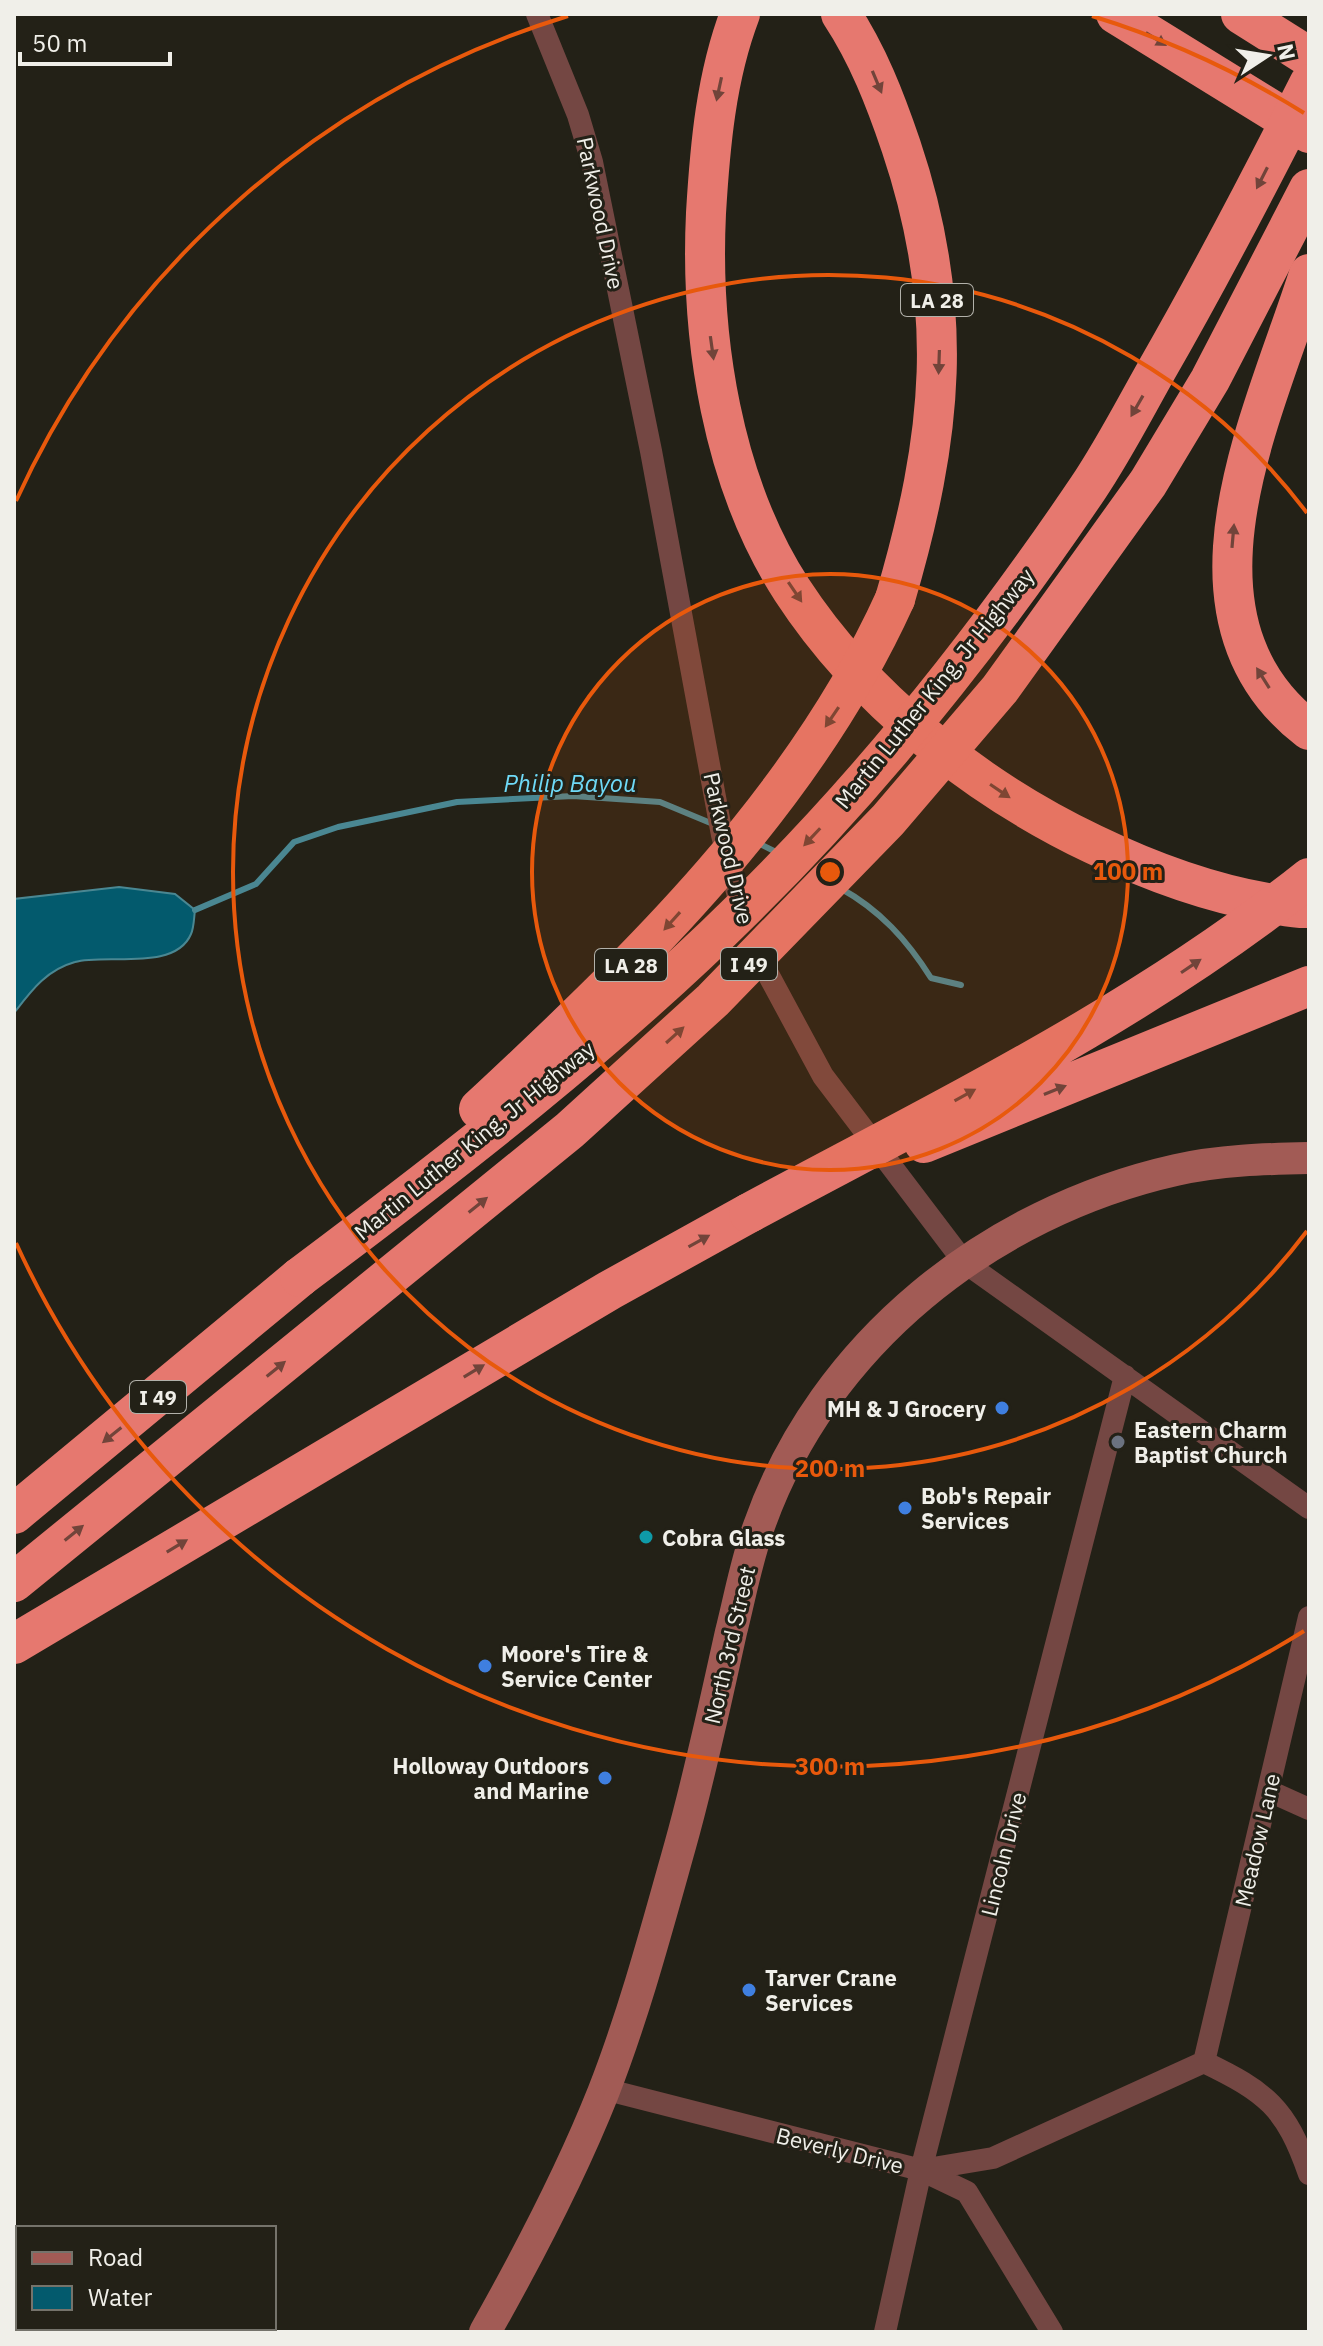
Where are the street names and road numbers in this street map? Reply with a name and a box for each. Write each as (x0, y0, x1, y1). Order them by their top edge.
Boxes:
street label: Parkwood Drive (571, 134, 631, 292)
road number: LA 28 (901, 284, 973, 316)
street label: Martin Luther King, Jr Highway (828, 562, 1040, 814)
street label: Parkwood Drive (697, 769, 761, 927)
road number: I 49 (721, 948, 777, 980)
road number: LA 28 (595, 949, 667, 981)
street label: Martin Luther King, Jr Highway (348, 1034, 600, 1246)
road number: I 49 (130, 1381, 186, 1413)
street label: North 3rd Street (697, 1563, 761, 1727)
street label: Meadow Lane (1228, 1770, 1286, 1910)
street label: Lincoln Drive (974, 1789, 1032, 1919)
street label: Beverly Drive (773, 2120, 907, 2180)

